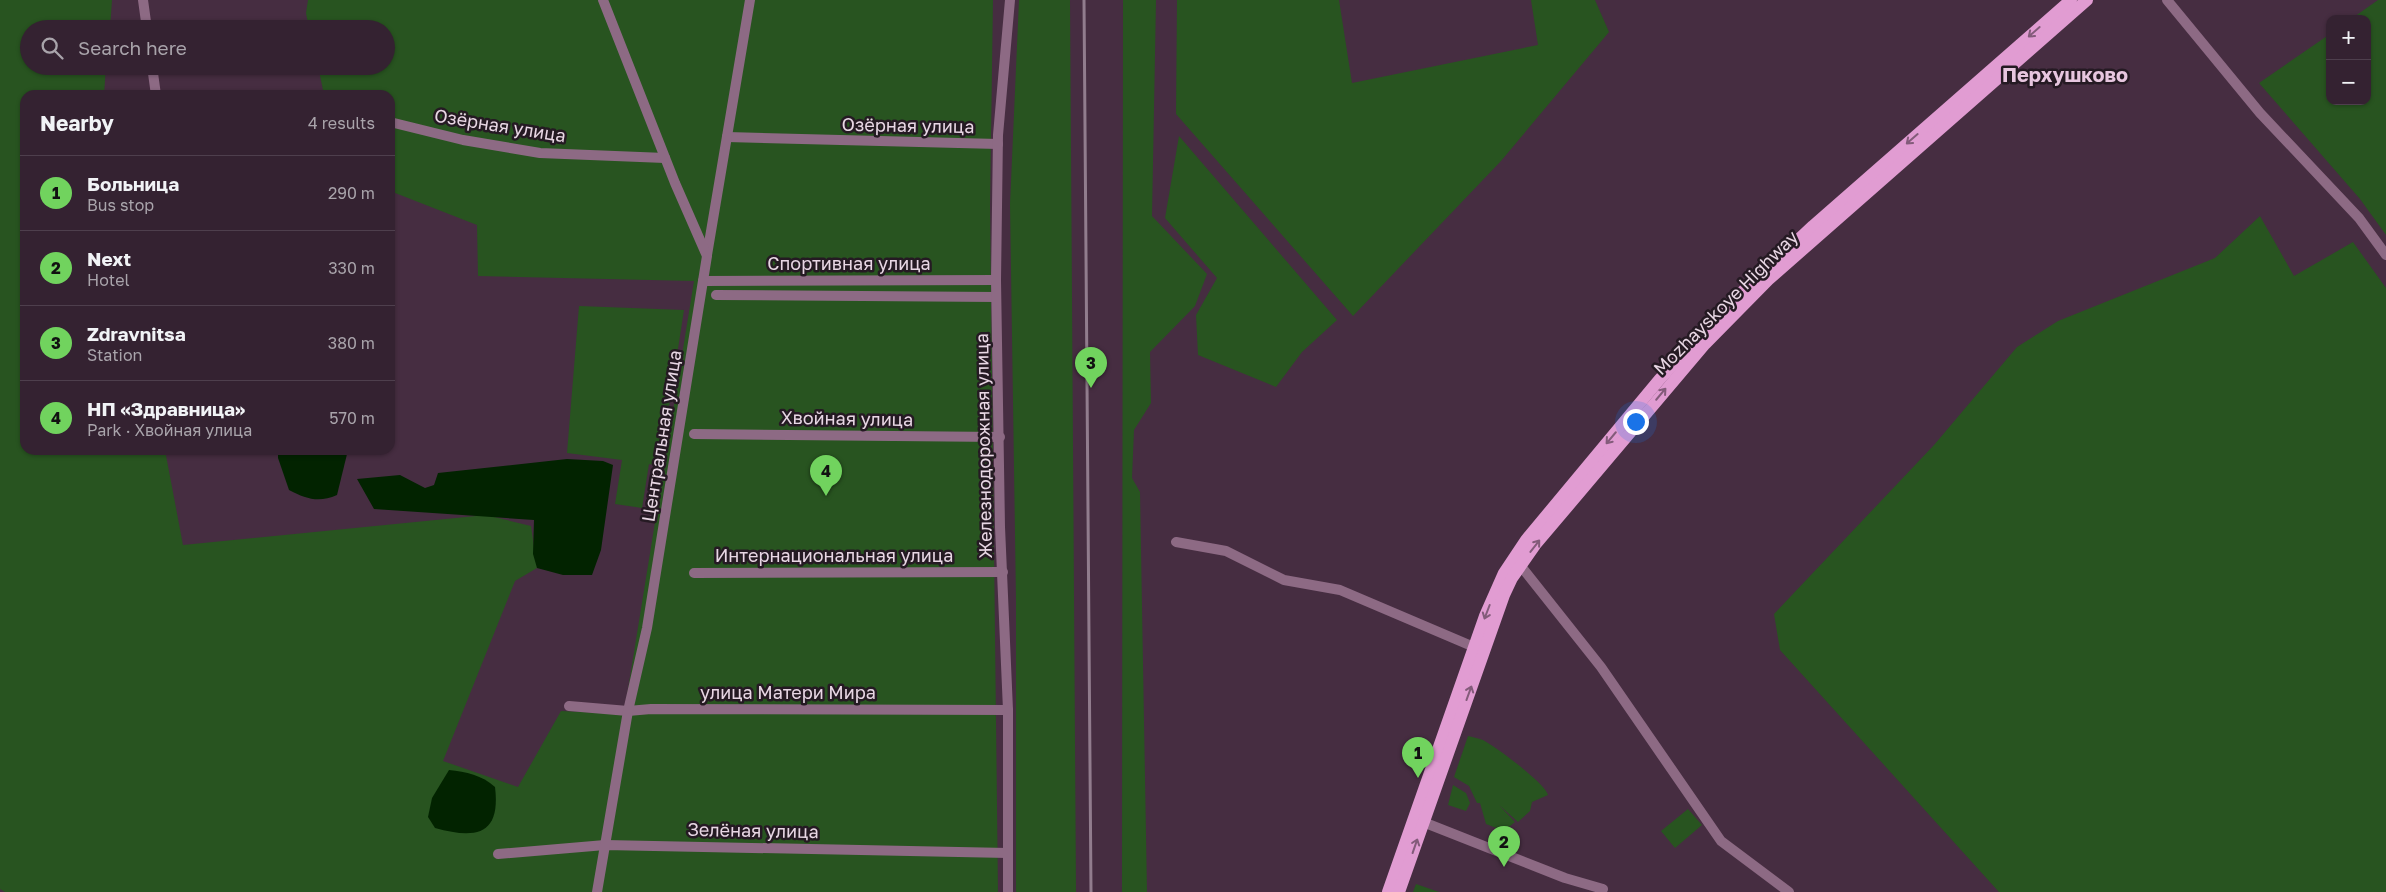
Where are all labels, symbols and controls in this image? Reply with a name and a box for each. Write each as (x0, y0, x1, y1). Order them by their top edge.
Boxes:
map controls (2326, 15, 2371, 105)
button: + (2326, 15, 2371, 60)
search box (20, 20, 395, 75)
one-way arrow (2028, 26, 2041, 38)
icon: search (38, 34, 66, 62)
text: Search here (78, 36, 187, 59)
button: − (2326, 60, 2371, 105)
district label: Перхушково (2002, 62, 2128, 86)
street label: Озёрная улица (433, 104, 568, 146)
text: Nearby (40, 110, 114, 136)
text: 4 results (308, 113, 375, 133)
street label: Озёрная улица (841, 113, 975, 137)
one-way arrow (1906, 133, 1919, 144)
text: Больница (87, 172, 179, 195)
text: 1 (52, 183, 60, 203)
text: 290 m (328, 183, 375, 203)
text: Bus stop (87, 195, 154, 215)
street label: Mozhayskoye Highway (1648, 225, 1802, 379)
text: Next (87, 247, 131, 270)
street label: Спортивная улица (767, 252, 931, 274)
text: 2 (51, 258, 61, 278)
text: 330 m (328, 258, 375, 278)
text: Hotel (87, 270, 130, 290)
text: Zdravnitsa (87, 322, 186, 345)
text: 3 (51, 333, 61, 353)
text: 380 m (328, 333, 375, 353)
street label: Железнодорожная улица (970, 333, 996, 559)
text: Station (87, 345, 142, 365)
pin: 3 (1075, 347, 1107, 388)
street label: Центральная улица (637, 348, 685, 523)
one-way arrow (1656, 388, 1667, 401)
text: НП «Здравница» (87, 397, 245, 420)
street label: Хвойная улица (781, 406, 913, 430)
text: 4 (51, 408, 61, 428)
text: 570 m (329, 408, 375, 428)
your location (1623, 409, 1649, 435)
text: Park · Хвойная улица (87, 420, 252, 440)
one-way arrow (1606, 431, 1617, 444)
pin: 4 (810, 455, 842, 496)
one-way arrow (1529, 539, 1540, 552)
street label: Интернациональная улица (715, 544, 953, 566)
one-way arrow (1481, 604, 1491, 619)
street label: улица Матери Мира (700, 681, 876, 703)
one-way arrow (1465, 686, 1474, 701)
pin: 1 (1402, 737, 1434, 778)
street label: Зелёная улица (687, 818, 819, 842)
pin: 2 (1488, 826, 1520, 867)
one-way arrow (1411, 839, 1420, 854)

